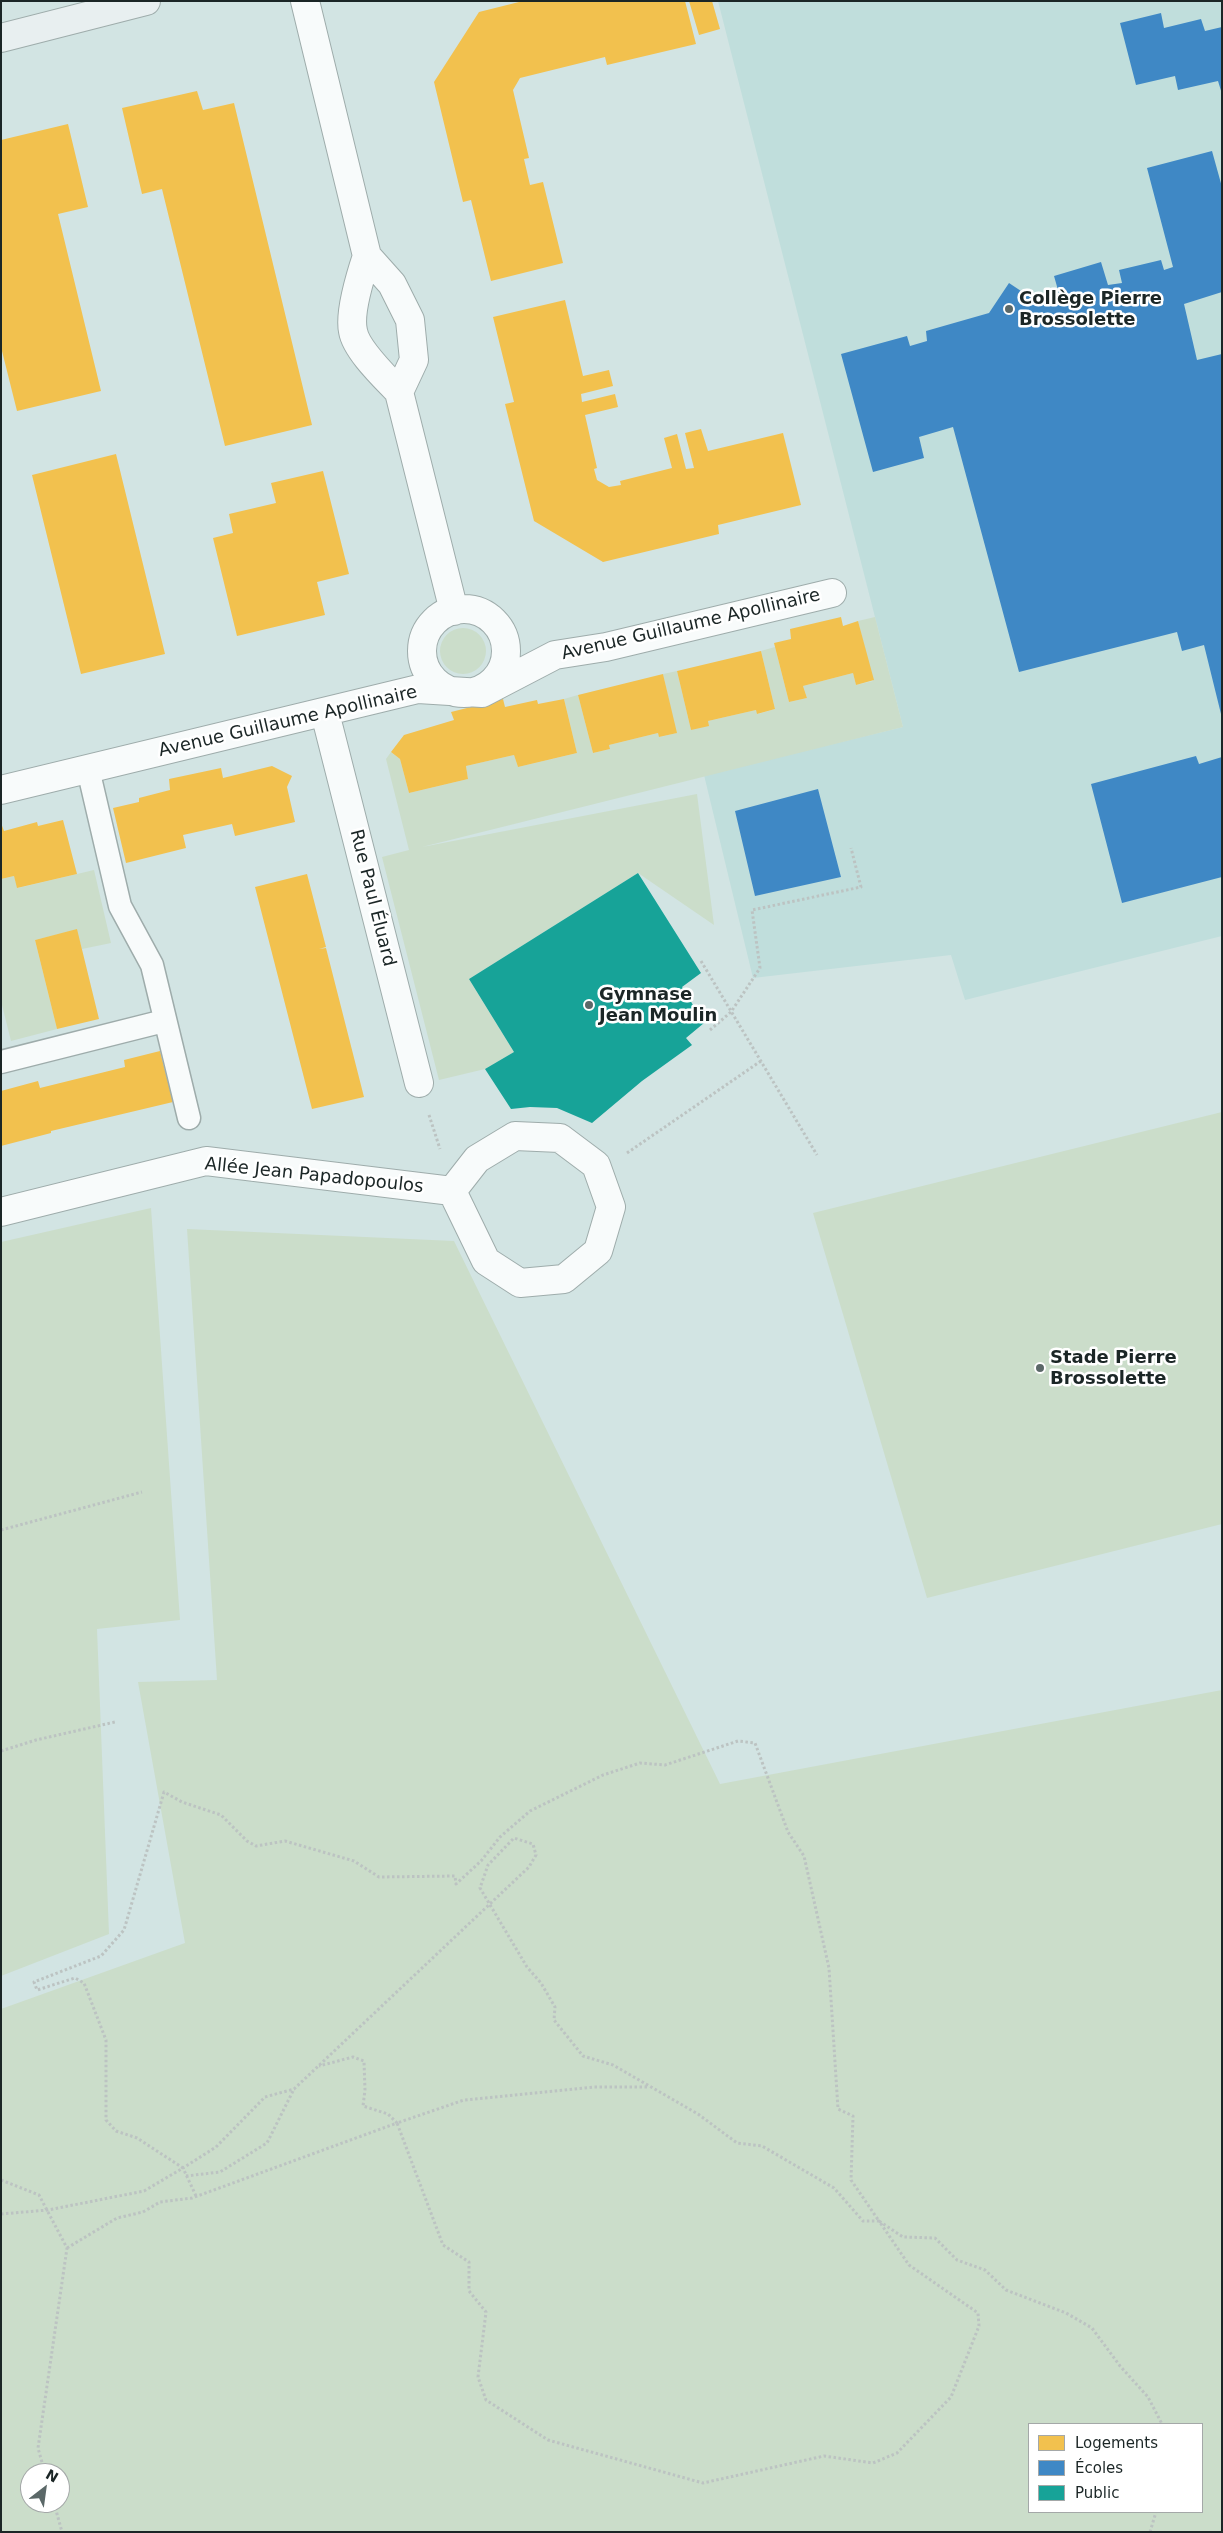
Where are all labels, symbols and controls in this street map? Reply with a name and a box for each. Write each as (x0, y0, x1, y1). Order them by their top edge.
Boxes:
place label: Collège Pierre Brossolette (1019, 288, 1162, 330)
marker: Collège Pierre Brossolette (1003, 303, 1015, 315)
street label: Avenue Guillaume Apollinaire (559, 585, 823, 665)
street label: Avenue Guillaume Apollinaire (156, 682, 420, 762)
street label: Rue Paul Éluard (345, 827, 399, 969)
place label: Gymnase Jean Moulin (599, 984, 717, 1026)
marker: Gymnase Jean Moulin (583, 999, 595, 1011)
street label: Allée Jean Papadopoulos (204, 1154, 424, 1198)
place label: Stade Pierre Brossolette (1050, 1347, 1177, 1390)
marker: Stade Pierre Brossolette (1034, 1362, 1046, 1374)
legend (1028, 2423, 1203, 2513)
text: Logements (1075, 2434, 1158, 2452)
text: Écoles (1075, 2459, 1123, 2477)
north arrow (20, 2463, 70, 2513)
text: N (43, 2466, 61, 2486)
text: Public (1075, 2484, 1119, 2502)

